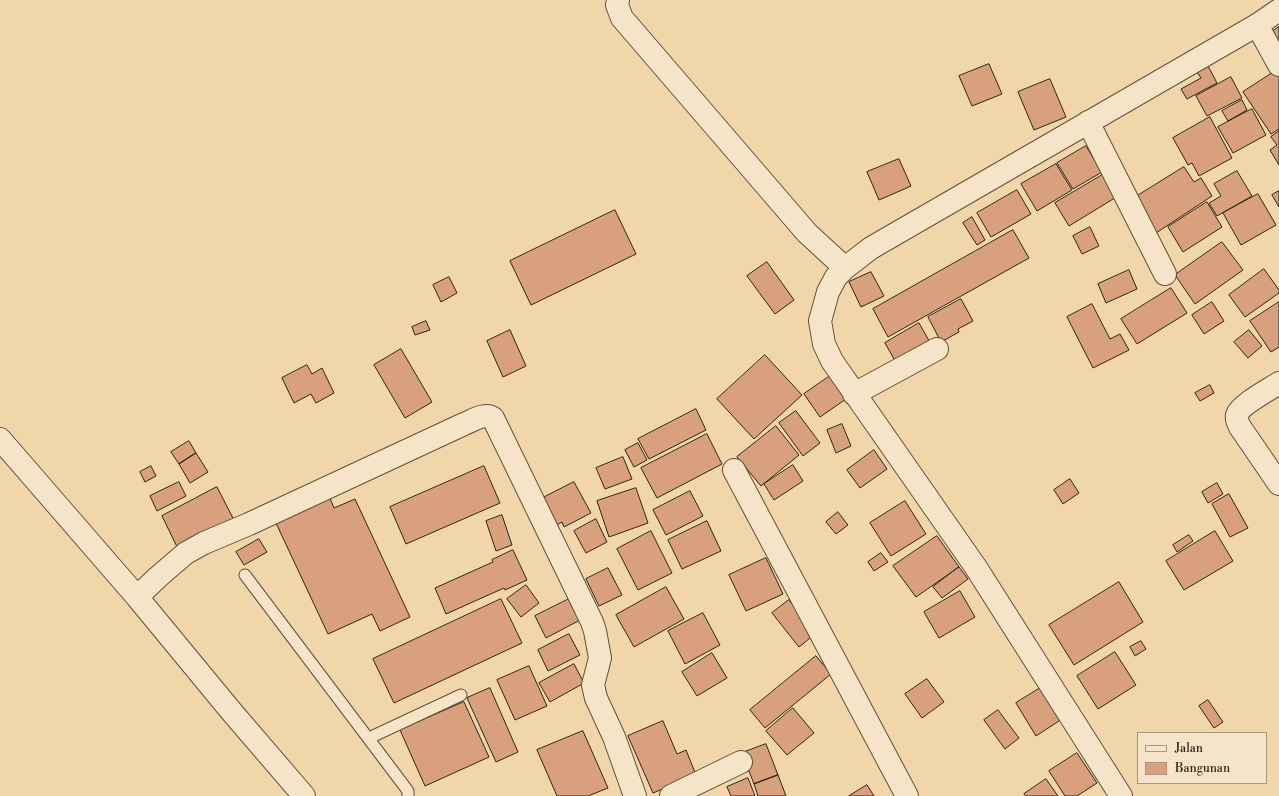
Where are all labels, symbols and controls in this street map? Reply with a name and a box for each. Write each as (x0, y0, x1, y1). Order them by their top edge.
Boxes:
legend (1137, 732, 1267, 784)
text: Jalan (1175, 741, 1203, 756)
text: Bangunan (1175, 761, 1230, 776)

